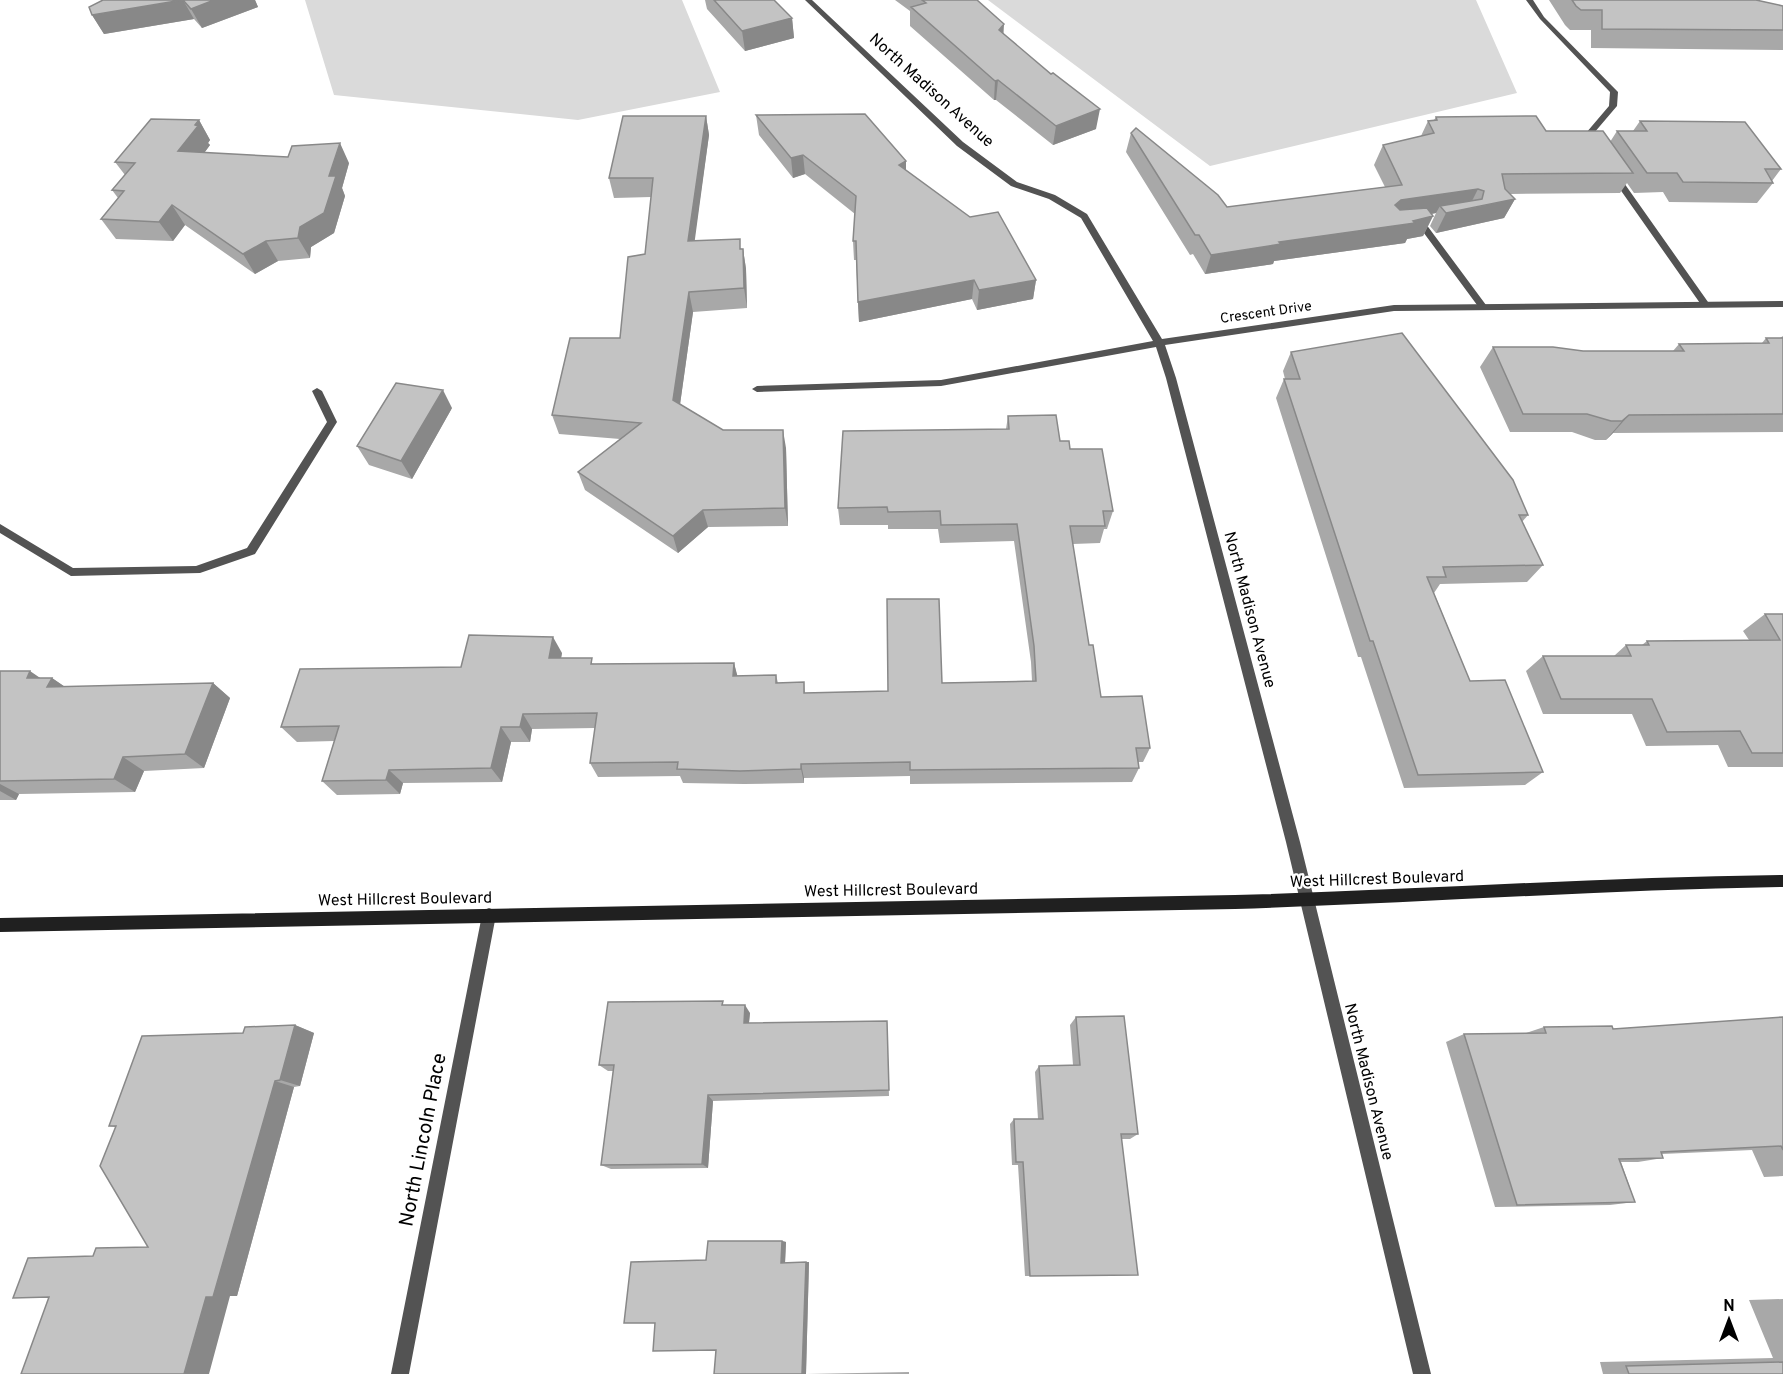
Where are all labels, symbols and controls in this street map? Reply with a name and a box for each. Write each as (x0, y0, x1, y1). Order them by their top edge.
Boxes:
street label: North Madison Avenue (864, 30, 998, 152)
street label: Crescent Drive (1219, 298, 1313, 328)
street label: North Madison Avenue (1218, 530, 1280, 690)
street label: West Hillcrest Boulevard (1290, 867, 1464, 893)
street label: West Hillcrest Boulevard (804, 879, 978, 903)
street label: West Hillcrest Boulevard (318, 888, 492, 912)
street label: North Madison Avenue (1339, 1001, 1397, 1163)
street label: North Lincoln Place (394, 1051, 454, 1229)
north arrow (1699, 1290, 1759, 1350)
text: N (1723, 1297, 1735, 1317)

